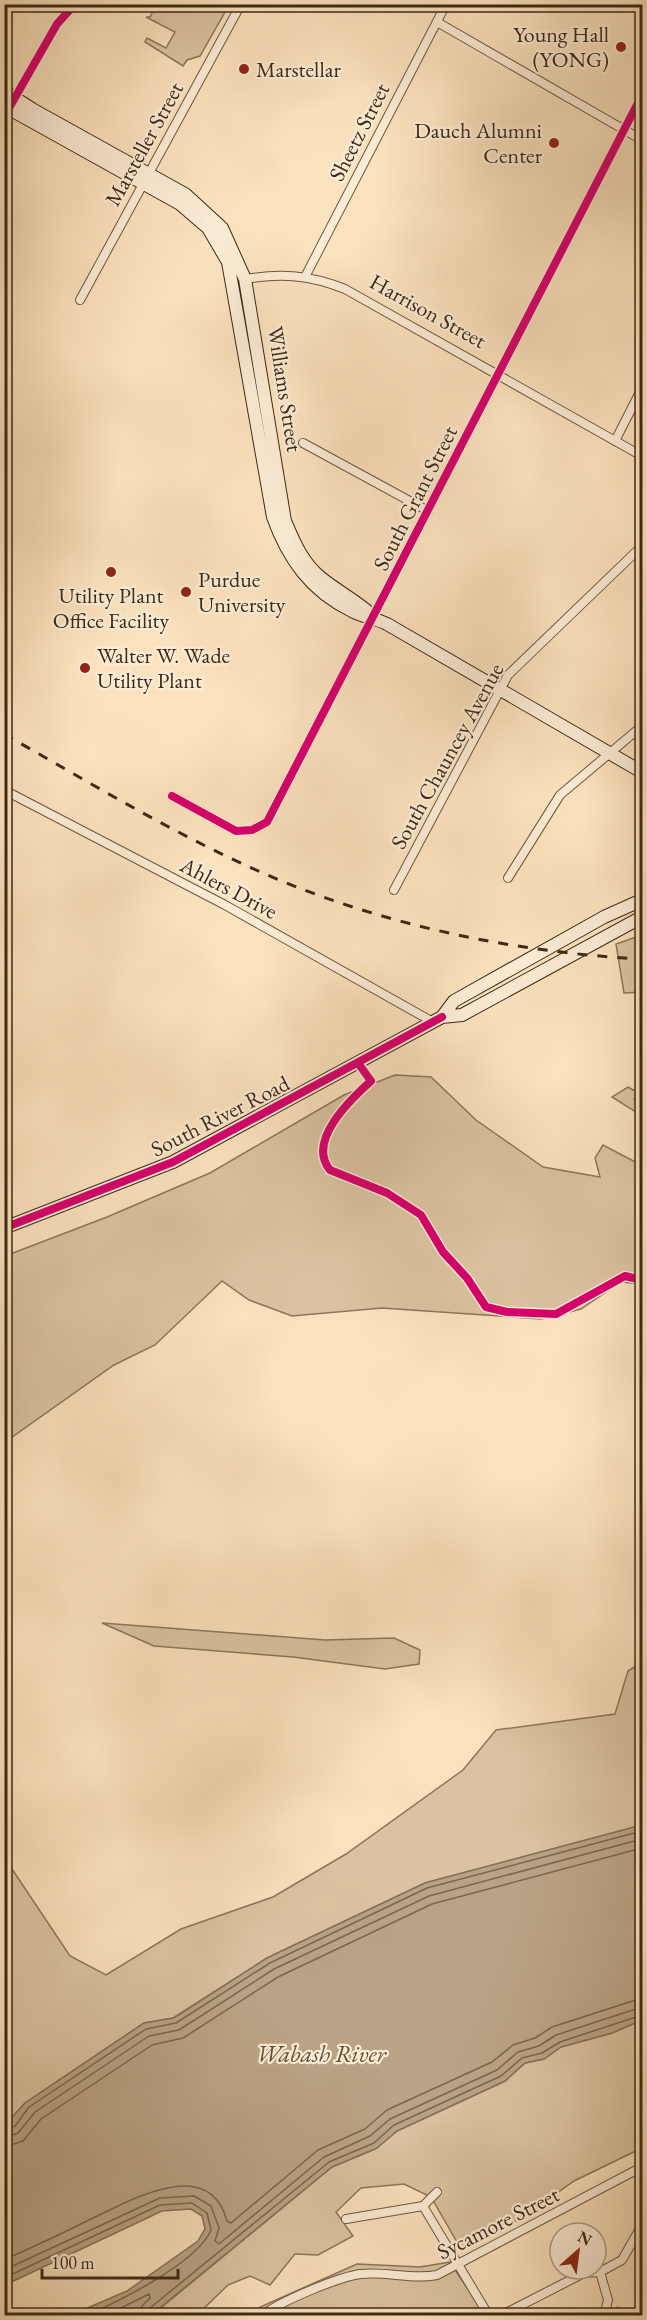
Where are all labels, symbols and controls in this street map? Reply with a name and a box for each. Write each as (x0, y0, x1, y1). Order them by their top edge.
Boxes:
place label: Young Hall (YONG) (513, 20, 609, 74)
marker: Young Hall (YONG) (614, 40, 628, 54)
place label: Marstellar (256, 55, 341, 84)
marker: Marstellar (237, 62, 251, 76)
street label: Marsteller Street (98, 77, 190, 211)
street label: Sheetz Street (322, 78, 396, 186)
place label: Dauch Alumni Center (414, 116, 543, 170)
marker: Dauch Alumni Center (547, 136, 561, 150)
street label: Harrison Street (365, 267, 492, 355)
street label: Williams Street (261, 324, 309, 454)
street label: South Grant Street (366, 421, 464, 575)
marker: Utility Plant Office Facility (104, 565, 118, 579)
place label: Purdue University (198, 565, 286, 619)
place label: Utility Plant Office Facility (53, 581, 170, 635)
marker: Purdue University (179, 585, 193, 599)
place label: Walter W. Wade Utility Plant (97, 641, 231, 695)
street label: South Chauncey Avenue (384, 657, 510, 854)
marker: Walter W. Wade Utility Plant (78, 661, 92, 675)
street label: Ahlers Drive (174, 850, 283, 926)
street label: South River Road (146, 1068, 295, 1163)
water label: Wabash River (256, 2038, 388, 2069)
street label: Sycamore Street (432, 2180, 564, 2266)
north arrow (548, 2221, 608, 2281)
text: N (574, 2226, 595, 2251)
scale bar (42, 2242, 178, 2280)
text: 100 m (51, 2251, 95, 2274)

